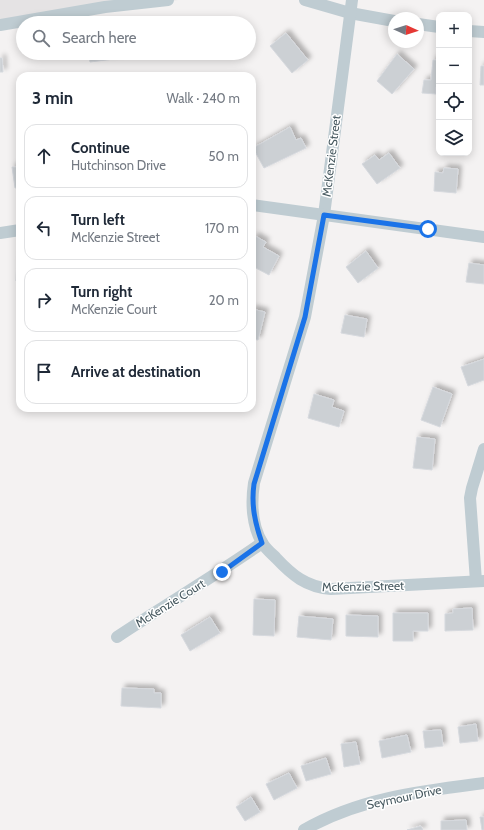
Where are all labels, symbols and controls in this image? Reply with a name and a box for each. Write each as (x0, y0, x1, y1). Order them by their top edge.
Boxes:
north arrow (388, 12, 424, 48)
map controls (436, 12, 472, 156)
button: + (436, 12, 472, 48)
search box (16, 16, 256, 60)
icon: search (30, 27, 52, 49)
text: Search here (62, 29, 137, 47)
button: − (436, 48, 472, 84)
button: locate (436, 84, 472, 120)
text: 3 min (32, 88, 73, 108)
text: Walk · 240 m (166, 90, 240, 106)
street label: McKenzie Street (319, 114, 343, 198)
button: layers (436, 120, 472, 156)
text: Continue (71, 139, 130, 157)
icon: ahead (33, 145, 55, 167)
text: 50 m (209, 148, 239, 164)
text: Hutchinson Drive (71, 157, 166, 173)
text: Turn left (71, 211, 125, 229)
icon: left (33, 217, 55, 239)
text: 170 m (205, 220, 239, 236)
route start (419, 220, 437, 238)
text: McKenzie Street (71, 229, 160, 245)
text: Turn right (71, 283, 132, 301)
icon: right (33, 289, 55, 311)
text: 20 m (209, 292, 239, 308)
text: McKenzie Court (71, 301, 157, 317)
icon: arrive (33, 361, 55, 383)
text: Arrive at destination (71, 363, 201, 381)
route end (213, 563, 231, 581)
street label: McKenzie Court (132, 576, 208, 630)
street label: McKenzie Street (322, 578, 404, 594)
street label: Seymour Drive (365, 782, 443, 812)

